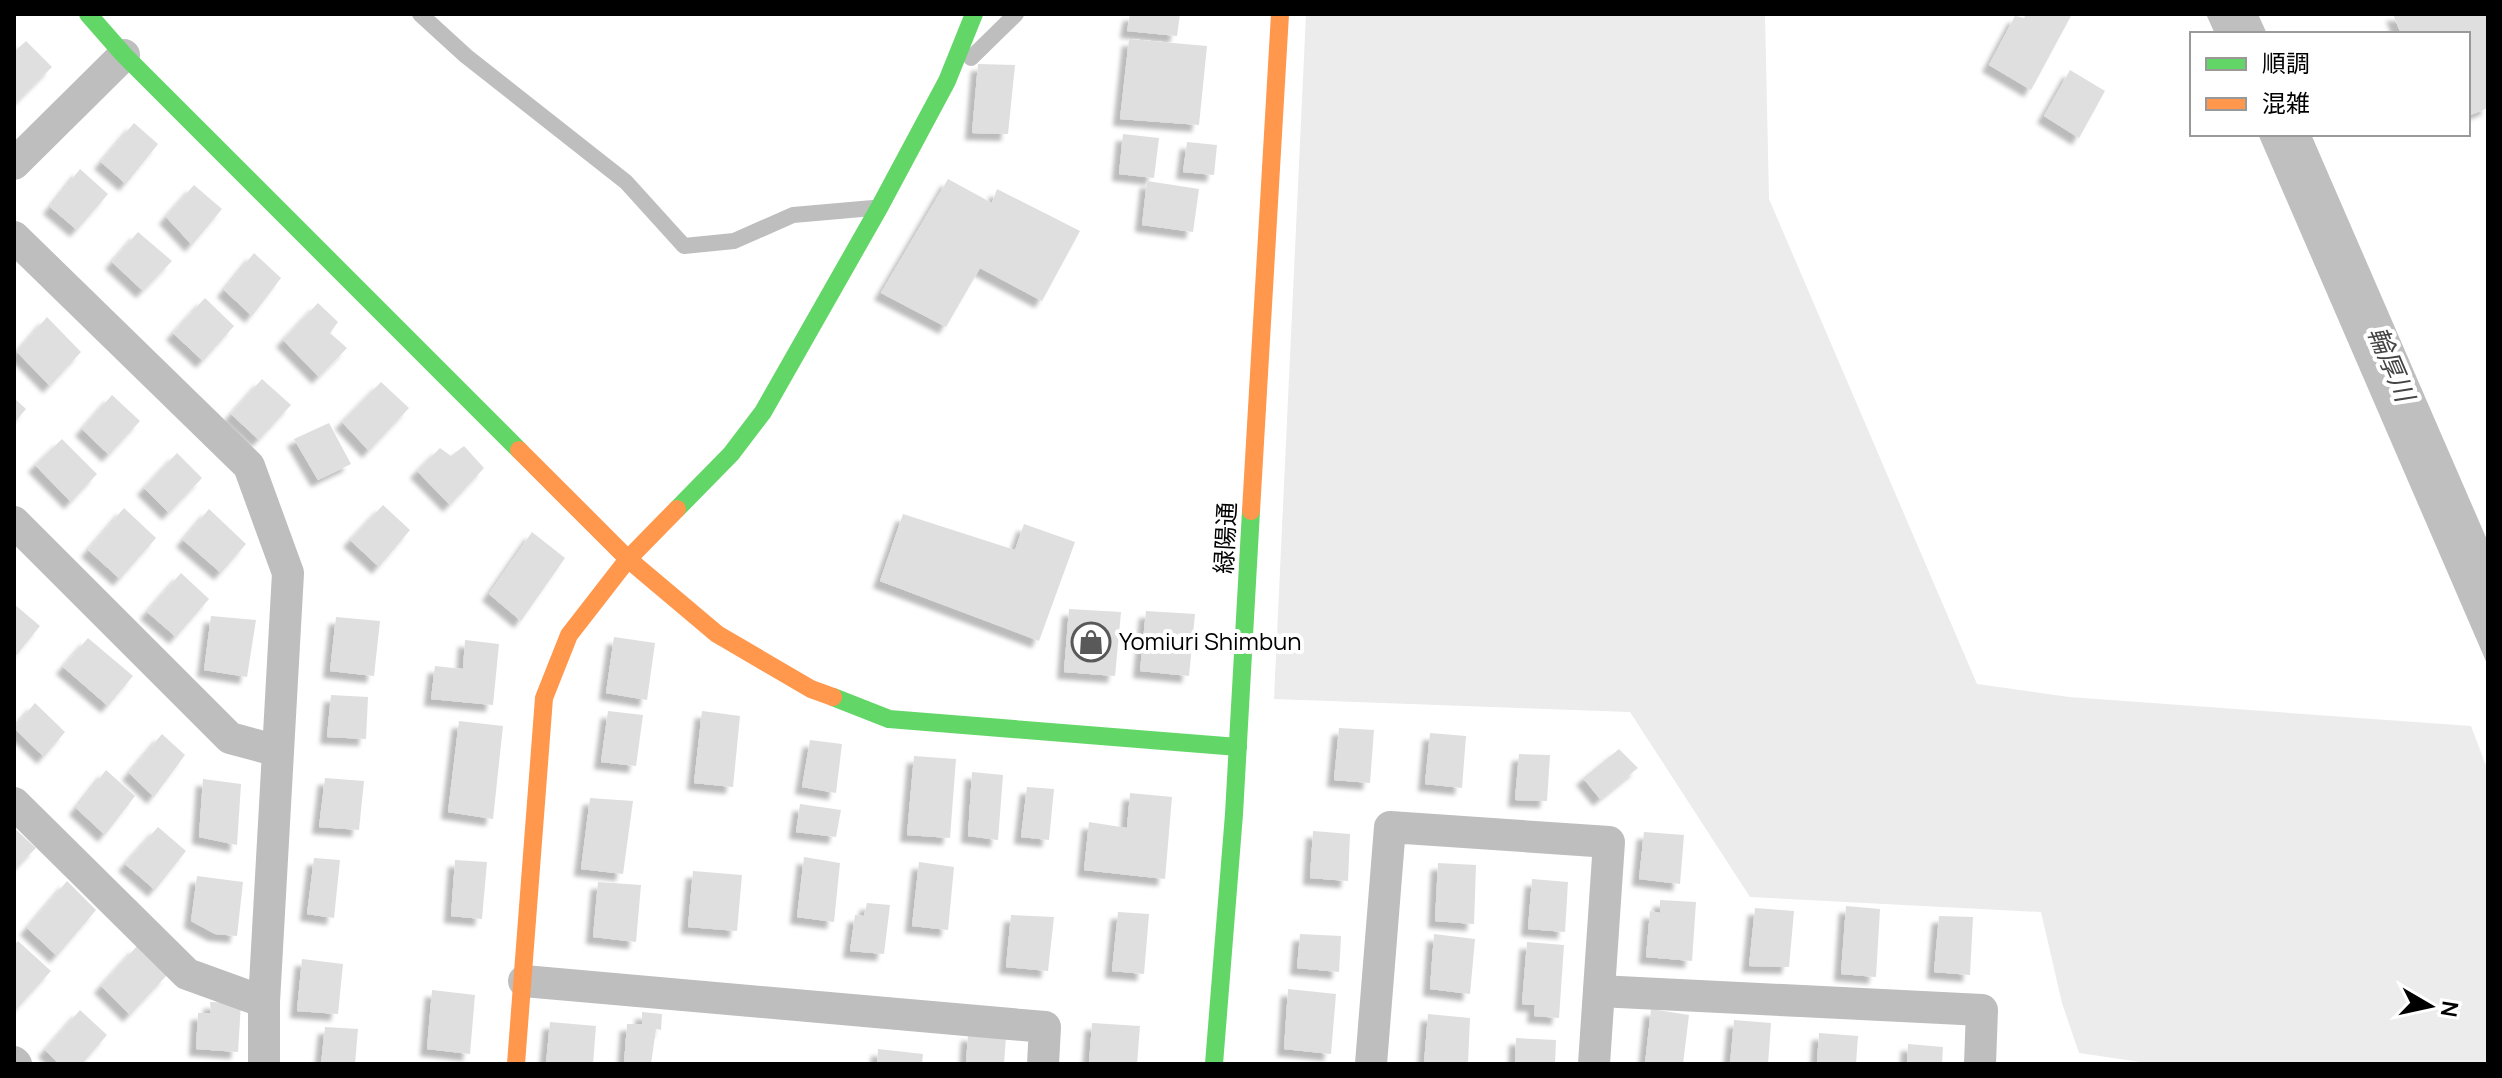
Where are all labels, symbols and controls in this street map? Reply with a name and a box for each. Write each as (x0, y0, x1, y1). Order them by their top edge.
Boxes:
legend (2190, 32, 2470, 136)
text: 順調 (2262, 46, 2310, 79)
text: 混雑 (2262, 86, 2310, 119)
water label: 輪厚川 (2360, 321, 2425, 409)
street label: 緑陽通 (1206, 501, 1243, 575)
shop icon: Yomiuri Shimbun (1070, 621, 1112, 663)
place label: Yomiuri Shimbun (1119, 624, 1302, 657)
north arrow (2390, 966, 2470, 1046)
text: N (2434, 999, 2466, 1019)

